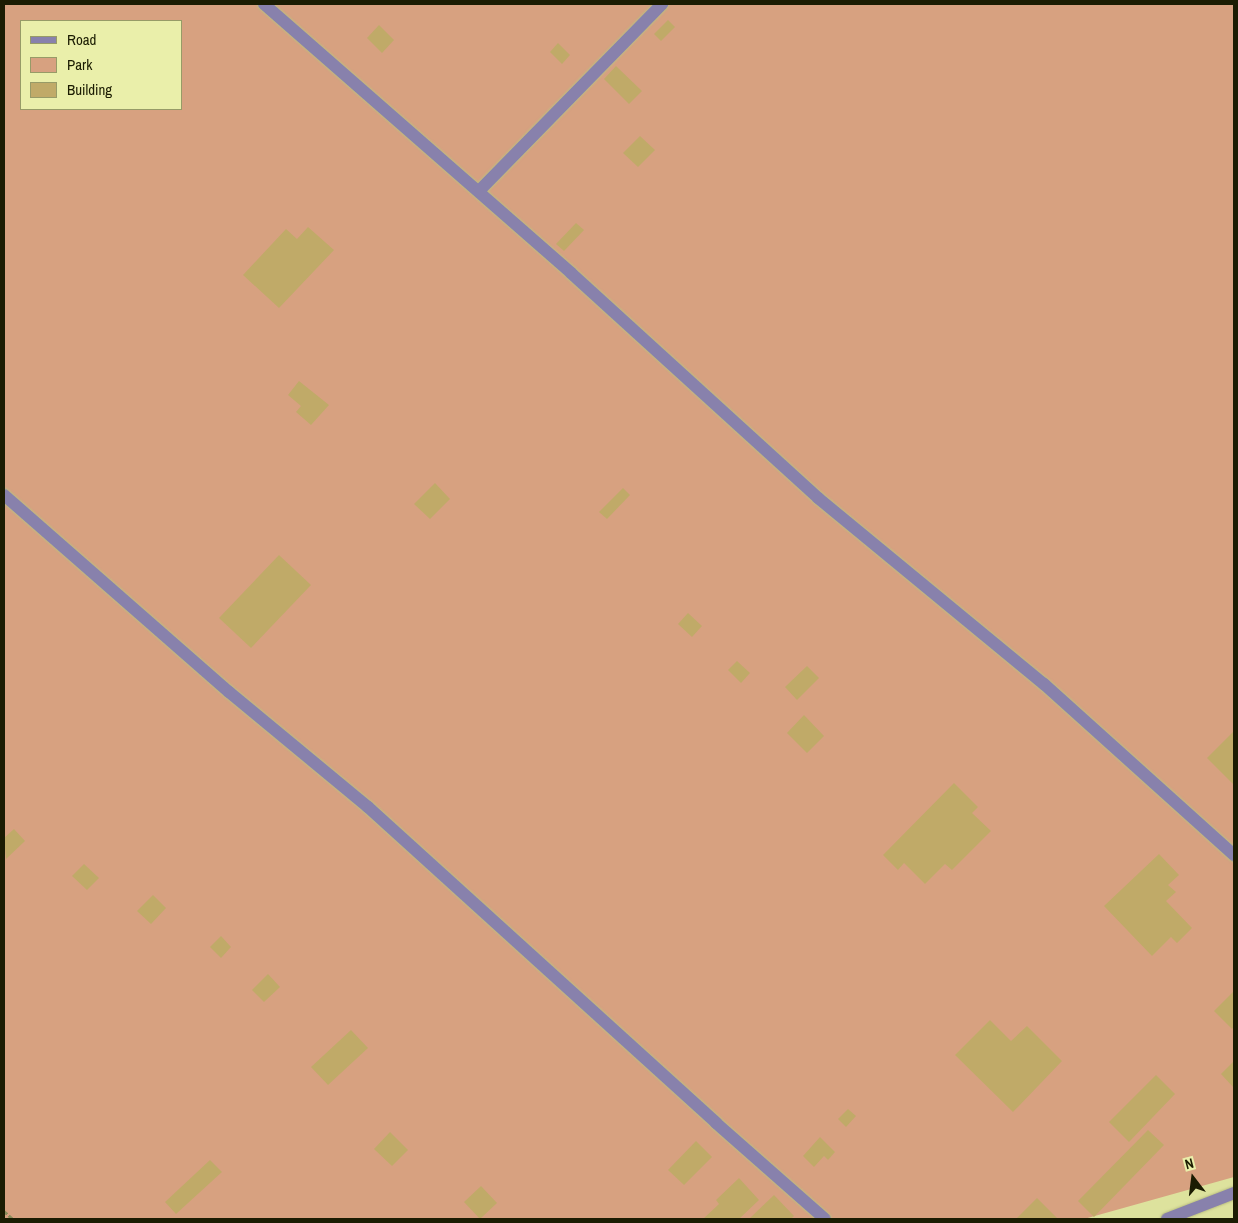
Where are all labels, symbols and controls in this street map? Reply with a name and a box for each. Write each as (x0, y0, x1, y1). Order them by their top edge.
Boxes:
legend (20, 20, 182, 110)
text: Road (67, 29, 96, 50)
text: Park (67, 54, 92, 75)
text: Building (67, 79, 112, 100)
north arrow (1168, 1153, 1218, 1203)
text: N (1183, 1154, 1195, 1173)

